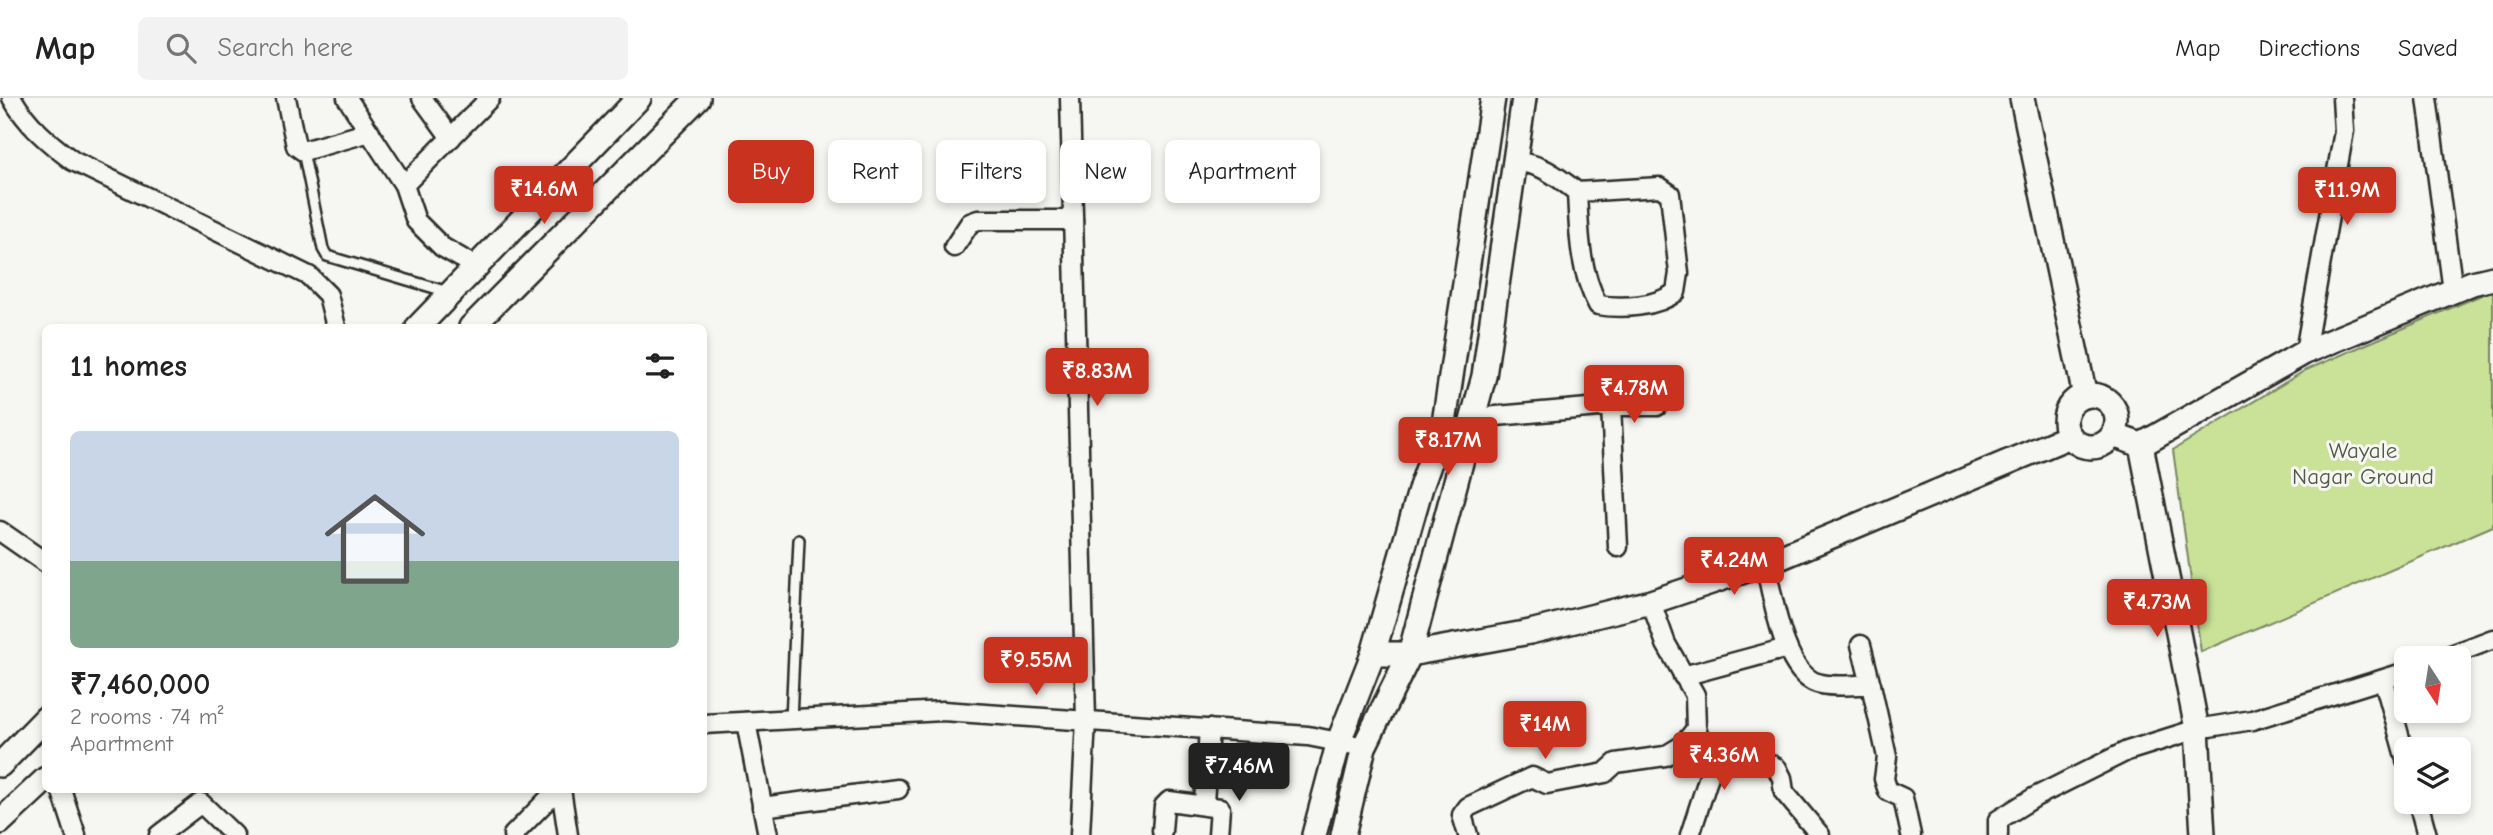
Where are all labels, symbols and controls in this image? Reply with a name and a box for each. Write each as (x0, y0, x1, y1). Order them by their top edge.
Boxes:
search box (138, 17, 628, 80)
text: Map (35, 29, 96, 67)
icon: search (162, 29, 200, 67)
text: Search here (218, 33, 353, 63)
text: Map (2175, 34, 2221, 62)
text: Directions (2259, 34, 2360, 62)
text: Saved (2398, 34, 2458, 62)
chip: Buy (728, 140, 814, 203)
chip: Rent (828, 140, 922, 203)
chip: Filters (936, 140, 1046, 203)
chip: New (1060, 140, 1151, 203)
chip: Apartment (1165, 140, 1320, 203)
pin: ₹14.6M (487, 166, 601, 226)
pin: ₹11.9M (2290, 167, 2404, 227)
text: ₹14.6M (510, 175, 578, 202)
text: ₹11.9M (2314, 176, 2380, 203)
icon: filters (641, 347, 679, 385)
pin: ₹8.83M (1040, 348, 1154, 408)
text: 11 homes (70, 349, 187, 384)
text: ₹8.83M (1062, 357, 1132, 384)
pin: ₹4.78M (1577, 366, 1691, 425)
text: ₹4.78M (1600, 374, 1668, 401)
pin: ₹8.17M (1391, 418, 1505, 477)
text: ₹8.17M (1414, 426, 1482, 453)
park label: Wayale Nagar Ground (2292, 437, 2434, 490)
icon: home (312, 476, 438, 602)
pin: ₹4.24M (1677, 538, 1791, 597)
text: ₹4.24M (1700, 546, 1768, 573)
pin: ₹4.73M (2100, 580, 2214, 639)
text: ₹4.73M (2123, 588, 2191, 615)
pin: ₹9.55M (979, 638, 1093, 697)
text: ₹9.55M (1000, 646, 1072, 673)
north arrow (2394, 646, 2471, 723)
map controls (2394, 646, 2471, 814)
text: ₹7,460,000 (70, 667, 211, 702)
pin: ₹14M (1504, 702, 1586, 761)
text: 2 rooms · 74 m² (70, 703, 223, 730)
text: ₹14M (1519, 710, 1571, 737)
text: Apartment (70, 730, 173, 757)
pin: ₹4.36M (1667, 732, 1781, 792)
button: layers (2394, 737, 2471, 814)
text: ₹4.36M (1689, 741, 1759, 768)
pin: ₹7.46M (1182, 744, 1296, 803)
text: ₹7.46M (1204, 752, 1274, 779)

